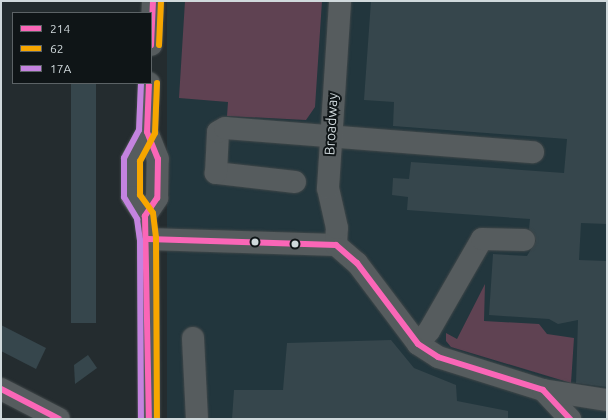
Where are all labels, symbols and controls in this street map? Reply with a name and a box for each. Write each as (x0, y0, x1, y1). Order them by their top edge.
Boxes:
legend (12, 12, 152, 84)
text: 214 (50, 22, 70, 35)
text: 62 (50, 42, 64, 55)
text: 17A (50, 62, 71, 75)
street label: Broadway (321, 92, 341, 156)
unlabelled marker (250, 237, 260, 247)
unlabelled marker (290, 239, 300, 249)

